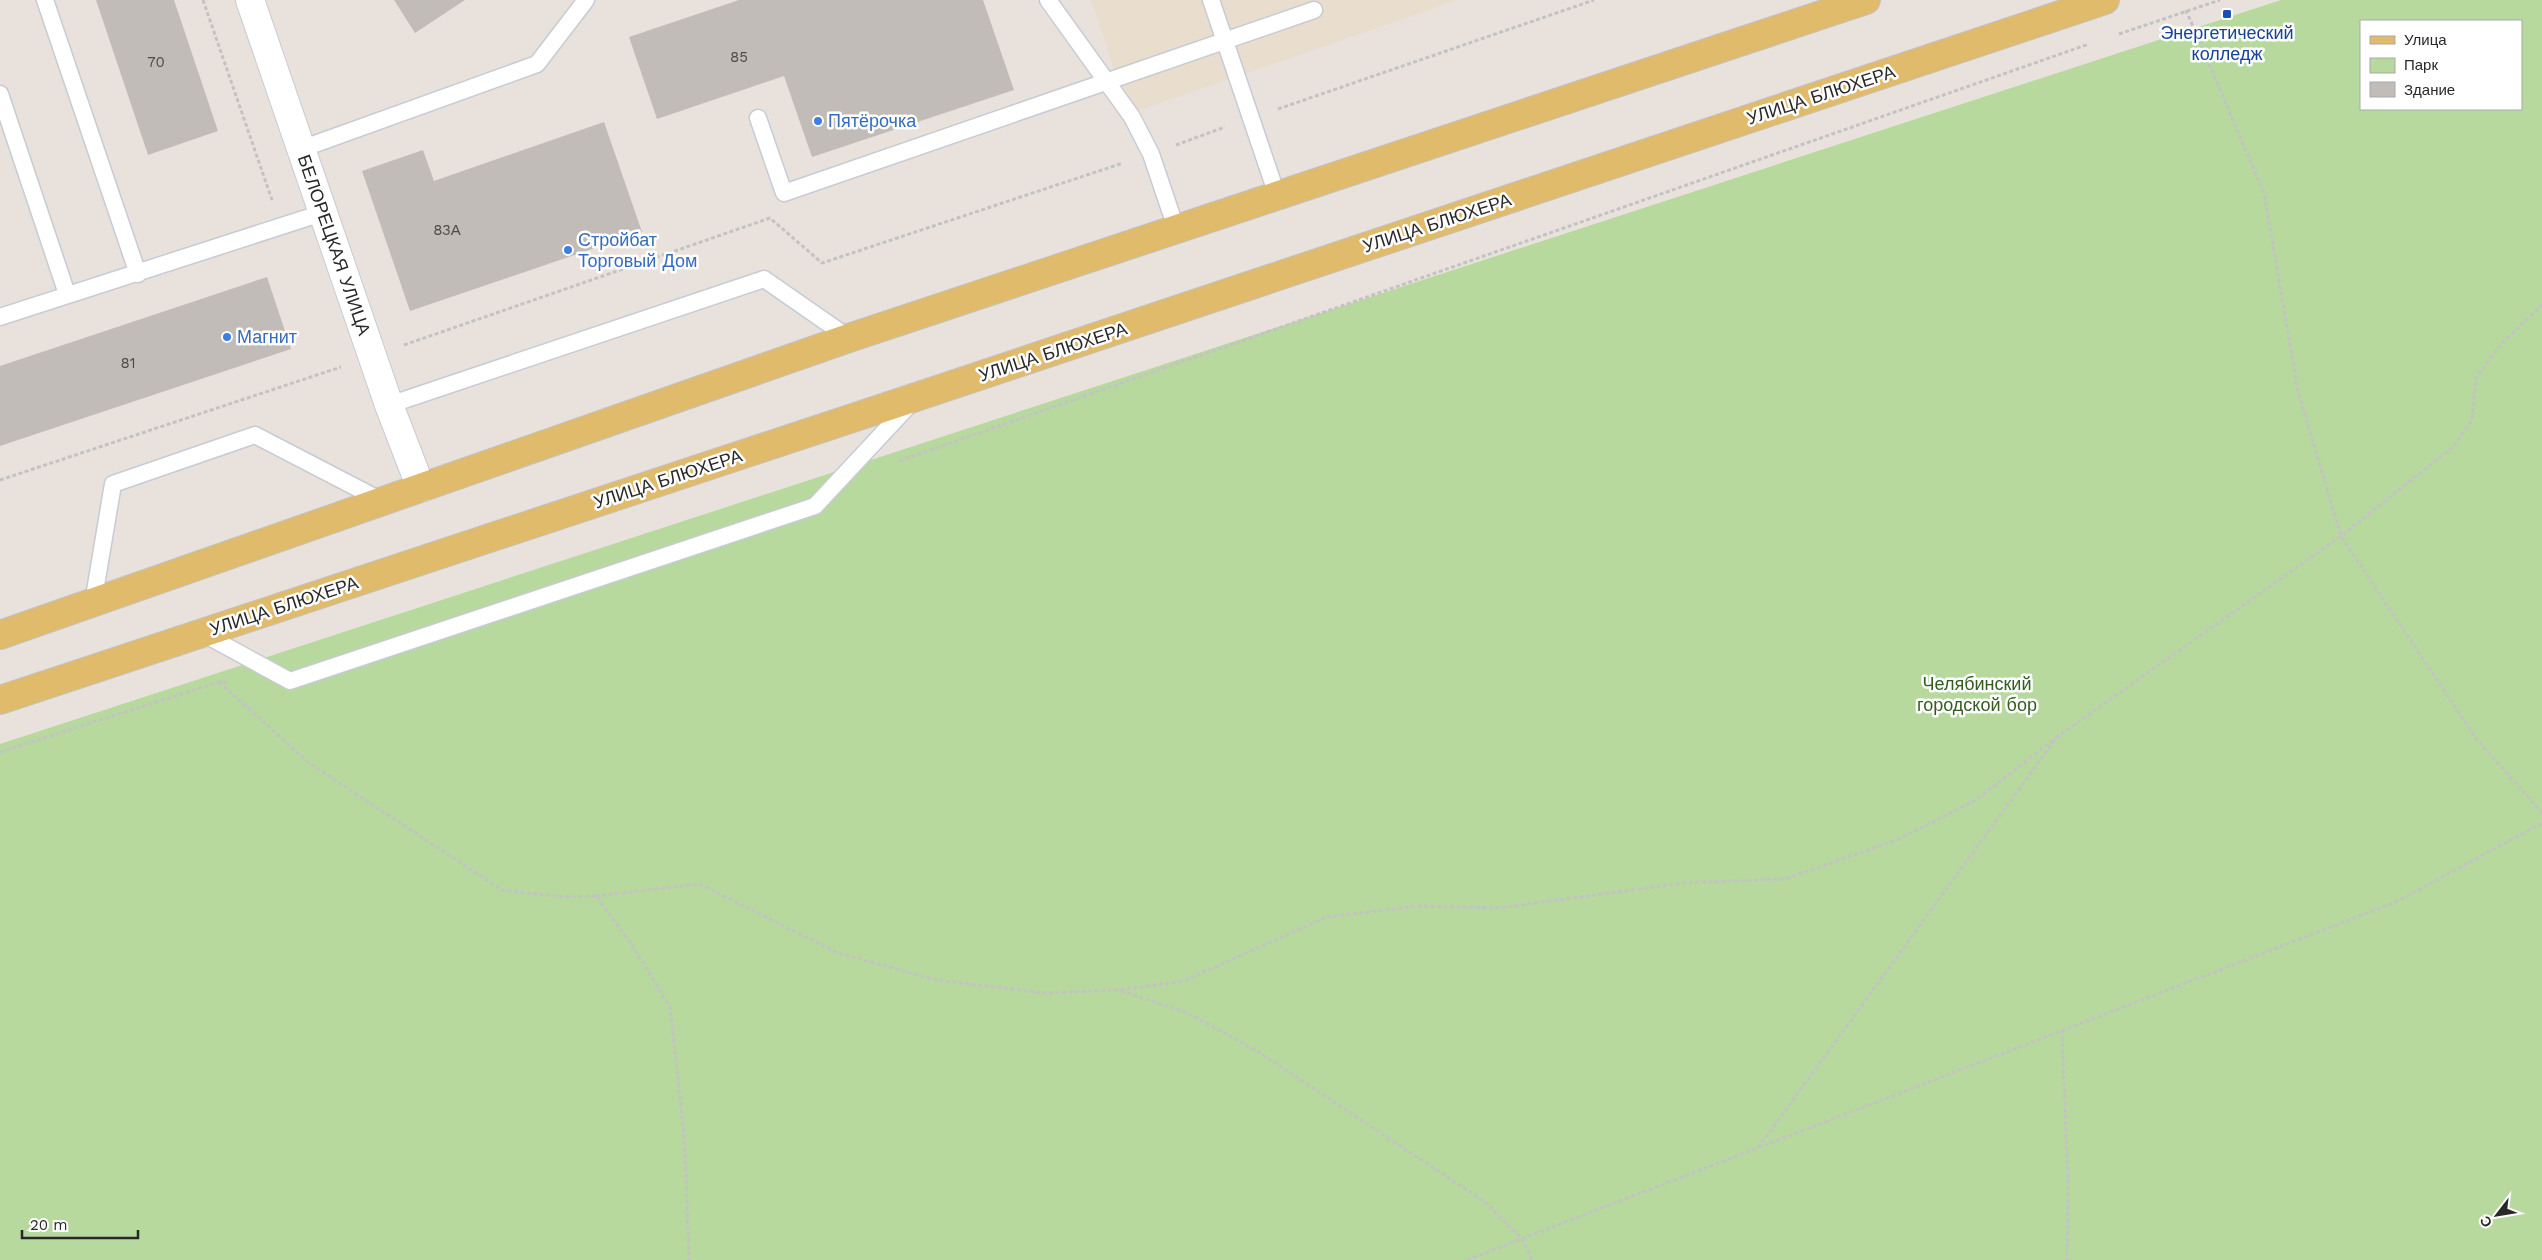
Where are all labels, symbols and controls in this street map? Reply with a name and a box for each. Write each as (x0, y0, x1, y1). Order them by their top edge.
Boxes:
marker: Энергетический колледж (2221, 8, 2233, 20)
legend (2360, 20, 2522, 110)
place label: Энергетический колледж (2160, 22, 2294, 64)
text: Улица (2404, 31, 2447, 49)
house number: 85 (730, 48, 748, 66)
house number: 70 (147, 53, 165, 71)
text: Парк (2404, 56, 2438, 74)
street label: УЛИЦА БЛЮХЕРА (1744, 61, 1898, 128)
text: Здание (2404, 81, 2455, 99)
place label: Пятёрочка (828, 110, 917, 131)
marker: Пятёрочка (812, 115, 824, 127)
street label: БЕЛОРЕЦКАЯ УЛИЦА (294, 152, 375, 338)
street label: УЛИЦА БЛЮХЕРА (1360, 189, 1514, 256)
house number: 83А (433, 221, 461, 239)
place label: Стройбат Торговый Дом (578, 229, 697, 271)
marker: Стройбат Торговый Дом (562, 244, 574, 256)
street label: УЛИЦА БЛЮХЕРА (976, 318, 1130, 385)
place label: Магнит (237, 326, 297, 347)
marker: Магнит (221, 331, 233, 343)
house number: 81 (120, 354, 136, 372)
street label: УЛИЦА БЛЮХЕРА (591, 445, 745, 512)
street label: УЛИЦА БЛЮХЕРА (207, 572, 361, 639)
park label: Челябинский городской бор (1917, 673, 2037, 715)
north arrow (2472, 1190, 2522, 1240)
scale bar (22, 1208, 139, 1240)
text: С (2476, 1213, 2495, 1230)
text: 20 m (30, 1216, 68, 1234)

